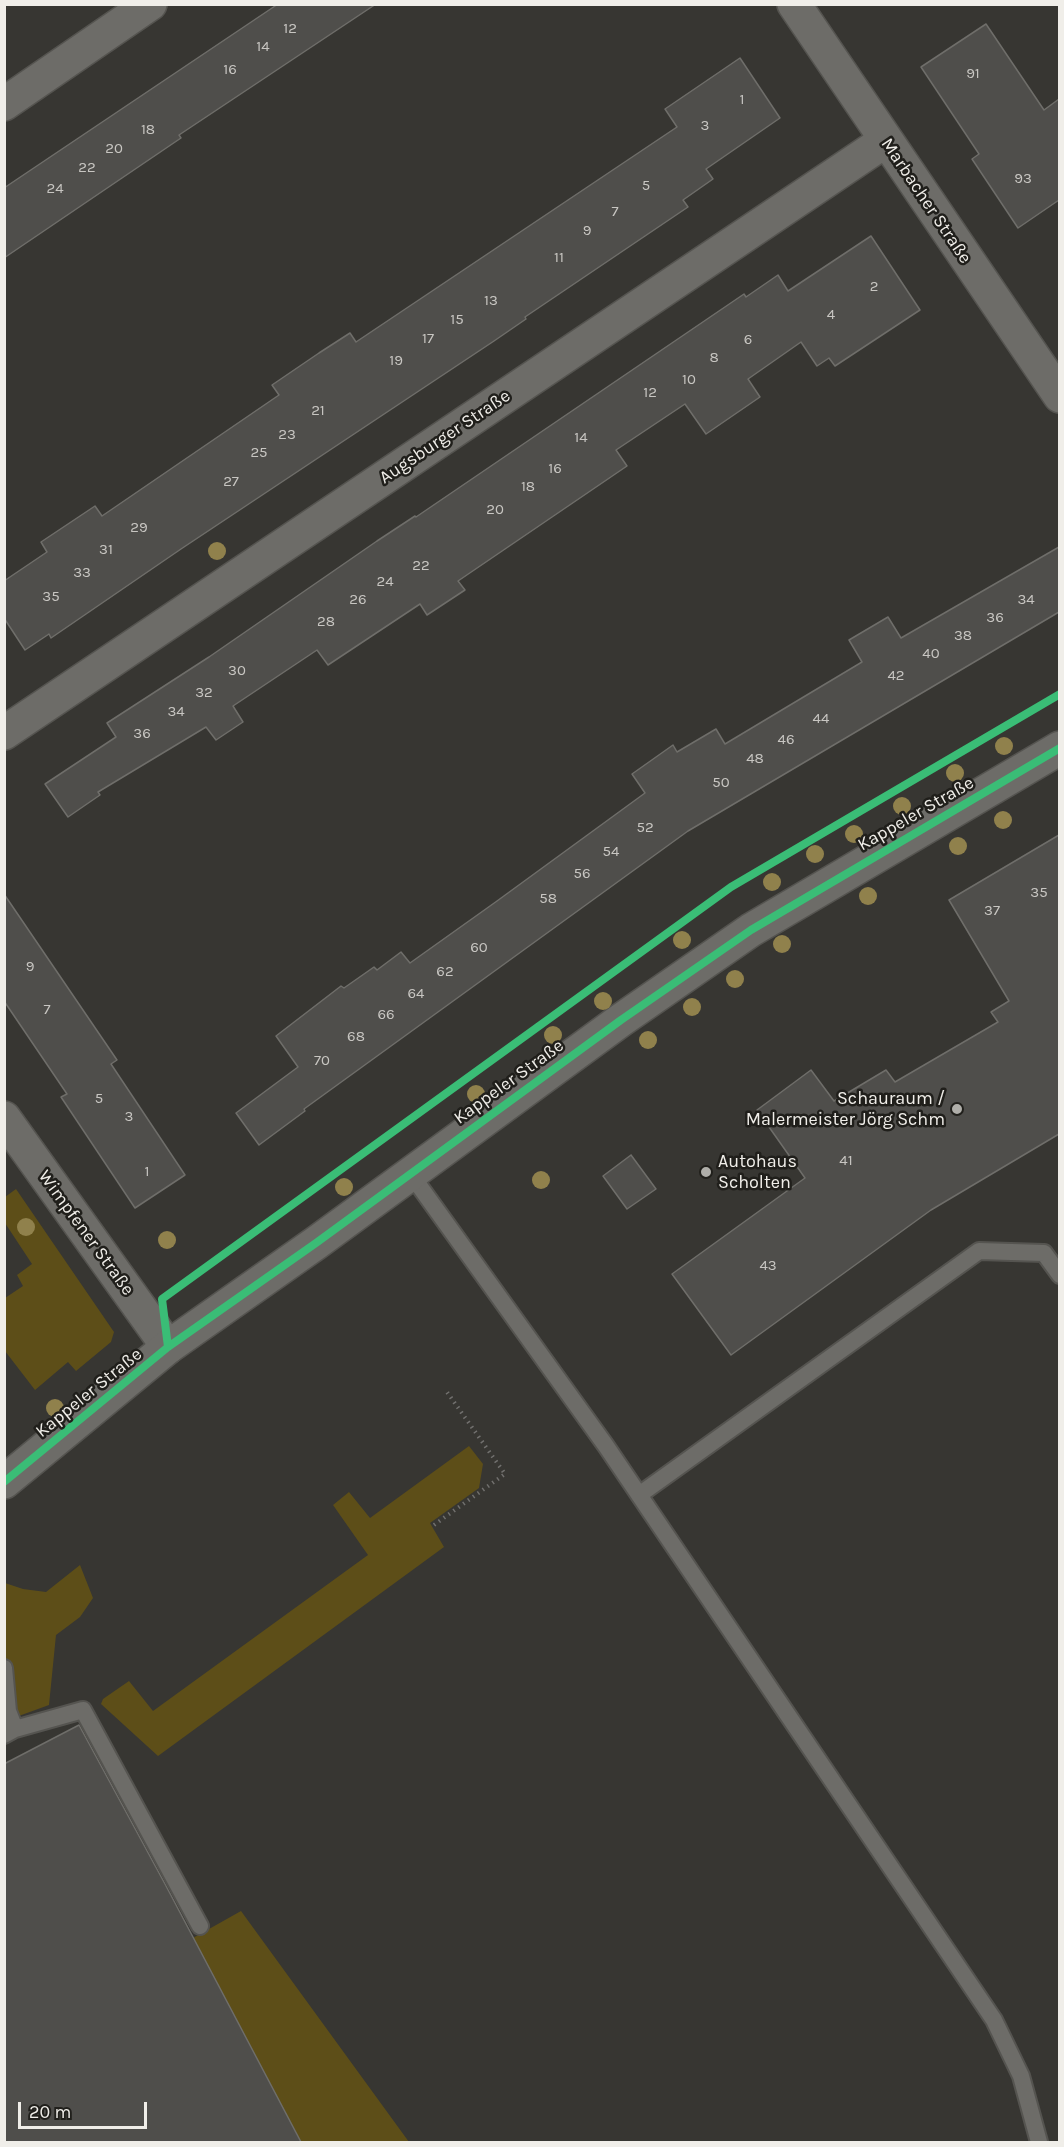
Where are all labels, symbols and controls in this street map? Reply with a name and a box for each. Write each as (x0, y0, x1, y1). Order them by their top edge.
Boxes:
house number: 12 (283, 20, 297, 38)
house number: 14 (256, 38, 270, 56)
house number: 16 (223, 61, 237, 79)
house number: 91 (966, 65, 980, 83)
house number: 1 (740, 91, 744, 109)
house number: 3 (701, 117, 709, 135)
house number: 18 (141, 121, 155, 139)
street label: Marbacher Straße (876, 134, 976, 268)
house number: 20 (105, 140, 123, 158)
house number: 22 (78, 159, 96, 177)
house number: 93 (1014, 170, 1032, 188)
house number: 5 (642, 177, 650, 195)
house number: 24 (46, 180, 64, 198)
house number: 7 (611, 203, 619, 221)
house number: 9 (583, 222, 591, 240)
house number: 11 (554, 249, 564, 267)
house number: 2 (870, 278, 878, 296)
house number: 13 (484, 292, 498, 310)
house number: 4 (827, 306, 835, 324)
house number: 15 (450, 311, 464, 329)
house number: 17 (422, 330, 434, 348)
house number: 6 (744, 331, 752, 349)
house number: 8 (709, 349, 719, 367)
house number: 19 (389, 352, 403, 370)
house number: 10 (682, 371, 696, 389)
house number: 12 (643, 384, 657, 402)
street label: Augsburger Straße (375, 385, 515, 489)
house number: 21 (311, 402, 325, 420)
house number: 23 (278, 426, 296, 444)
house number: 14 (574, 429, 588, 447)
house number: 25 (250, 444, 268, 462)
house number: 16 (548, 460, 562, 478)
house number: 27 (223, 473, 239, 491)
house number: 18 (521, 478, 535, 496)
house number: 20 (486, 501, 504, 519)
house number: 29 (130, 519, 148, 537)
house number: 31 (99, 541, 113, 559)
house number: 22 (412, 557, 430, 575)
house number: 33 (73, 564, 91, 582)
house number: 24 (376, 573, 394, 591)
house number: 35 (42, 588, 60, 606)
house number: 26 (349, 591, 367, 609)
house number: 34 (1017, 591, 1035, 609)
house number: 36 (986, 609, 1004, 627)
house number: 28 (317, 613, 335, 631)
house number: 38 (954, 627, 972, 645)
house number: 40 (922, 645, 940, 663)
house number: 30 (228, 662, 246, 680)
house number: 42 (887, 667, 905, 685)
house number: 32 (195, 684, 213, 702)
house number: 34 (167, 703, 185, 721)
house number: 44 (813, 710, 829, 728)
house number: 36 (133, 725, 151, 743)
house number: 46 (778, 731, 794, 749)
house number: 48 (746, 750, 764, 768)
street label: Kappeler Straße (854, 772, 978, 856)
house number: 50 (712, 774, 730, 792)
house number: 52 (636, 819, 654, 837)
house number: 54 (603, 843, 619, 861)
house number: 56 (573, 865, 591, 883)
house number: 35 (1030, 884, 1048, 902)
house number: 58 (539, 890, 557, 908)
house number: 37 (984, 902, 1000, 920)
house number: 60 (470, 939, 488, 957)
house number: 9 (26, 958, 34, 976)
house number: 62 (436, 963, 454, 981)
house number: 64 (408, 985, 424, 1003)
house number: 7 (43, 1001, 51, 1019)
house number: 66 (377, 1006, 395, 1024)
house number: 68 (347, 1028, 365, 1046)
street label: Kappeler Straße (450, 1035, 568, 1129)
house number: 70 (314, 1052, 330, 1070)
place label: Schauraum / Malermeister Jörg Schm (746, 1088, 945, 1130)
house number: 5 (95, 1090, 103, 1108)
marker: Schauraum / Malermeister Jörg Schm (950, 1102, 964, 1116)
house number: 3 (125, 1108, 133, 1126)
place label: Autohaus Scholten (718, 1151, 797, 1194)
house number: 41 (839, 1152, 853, 1170)
house number: 1 (145, 1163, 149, 1181)
marker: Autohaus Scholten (699, 1165, 713, 1179)
street label: Wimpfener Straße (33, 1166, 139, 1300)
house number: 43 (759, 1257, 777, 1275)
street label: Kappeler Straße (31, 1344, 147, 1442)
scale bar (21, 2090, 150, 2128)
text: 20 m (29, 2101, 71, 2123)

